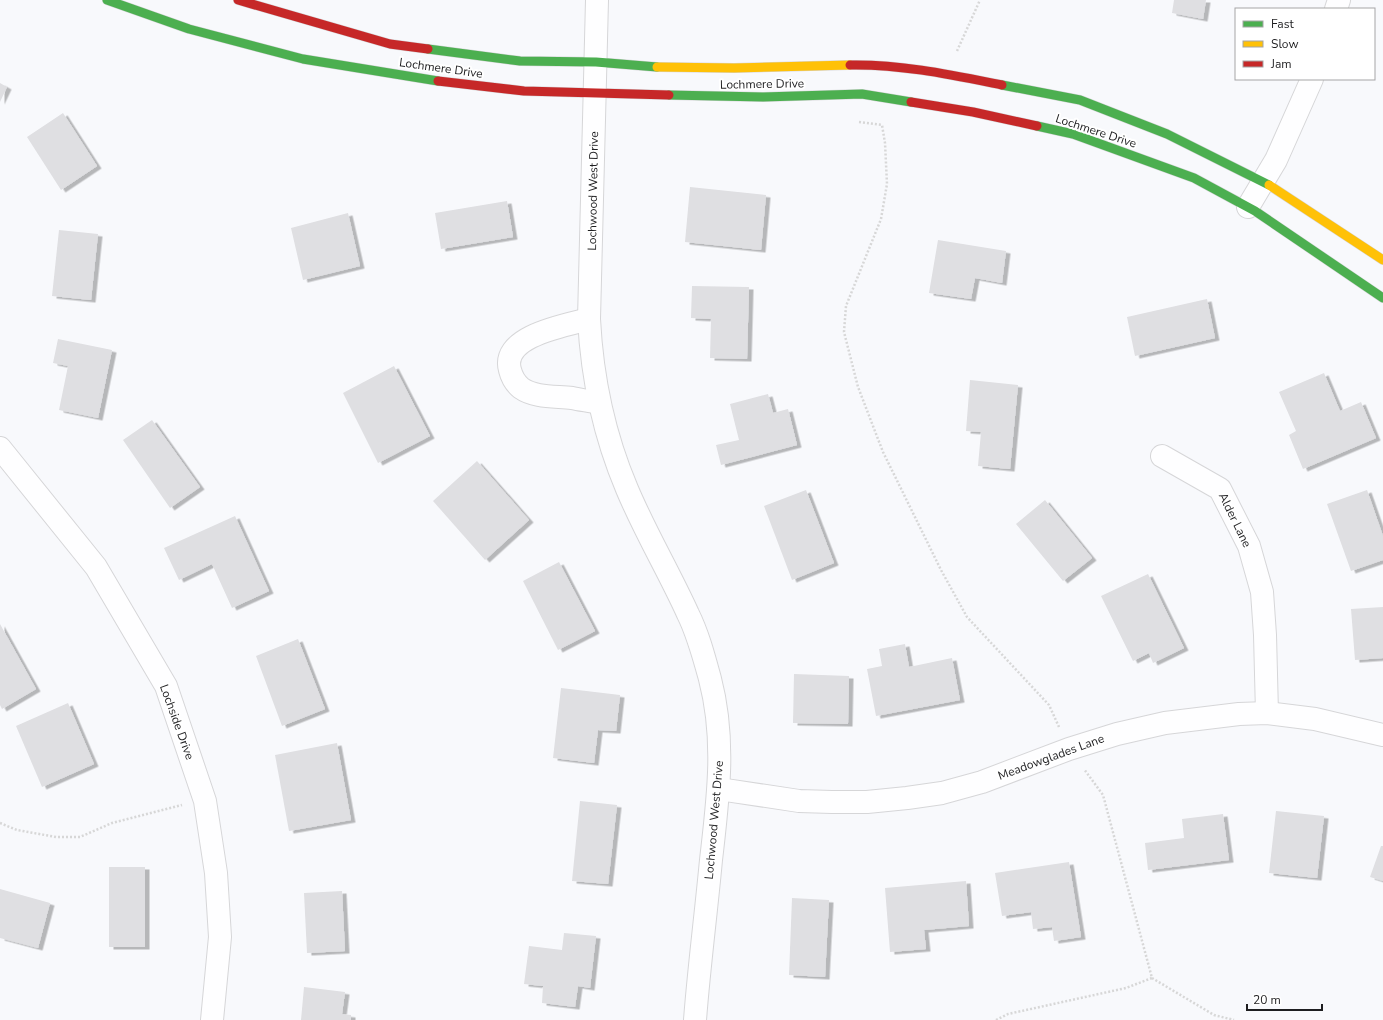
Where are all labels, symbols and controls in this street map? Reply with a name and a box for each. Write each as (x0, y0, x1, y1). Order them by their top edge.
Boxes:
legend (1235, 8, 1375, 80)
text: Fast (1271, 16, 1294, 32)
text: Slow (1271, 36, 1299, 52)
street label: Lochmere Drive (398, 54, 484, 82)
text: Jam (1270, 56, 1292, 72)
street label: Lochmere Drive (720, 75, 804, 93)
street label: Lochmere Drive (1053, 110, 1139, 152)
street label: Lochwood West Drive (584, 131, 602, 251)
street label: Alder Lane (1215, 490, 1255, 550)
street label: Lochside Drive (156, 682, 198, 762)
street label: Meadowglades Lane (996, 730, 1106, 784)
street label: Lochwood West Drive (701, 760, 727, 880)
scale bar (1247, 986, 1322, 1012)
text: 20 m (1253, 992, 1281, 1008)

